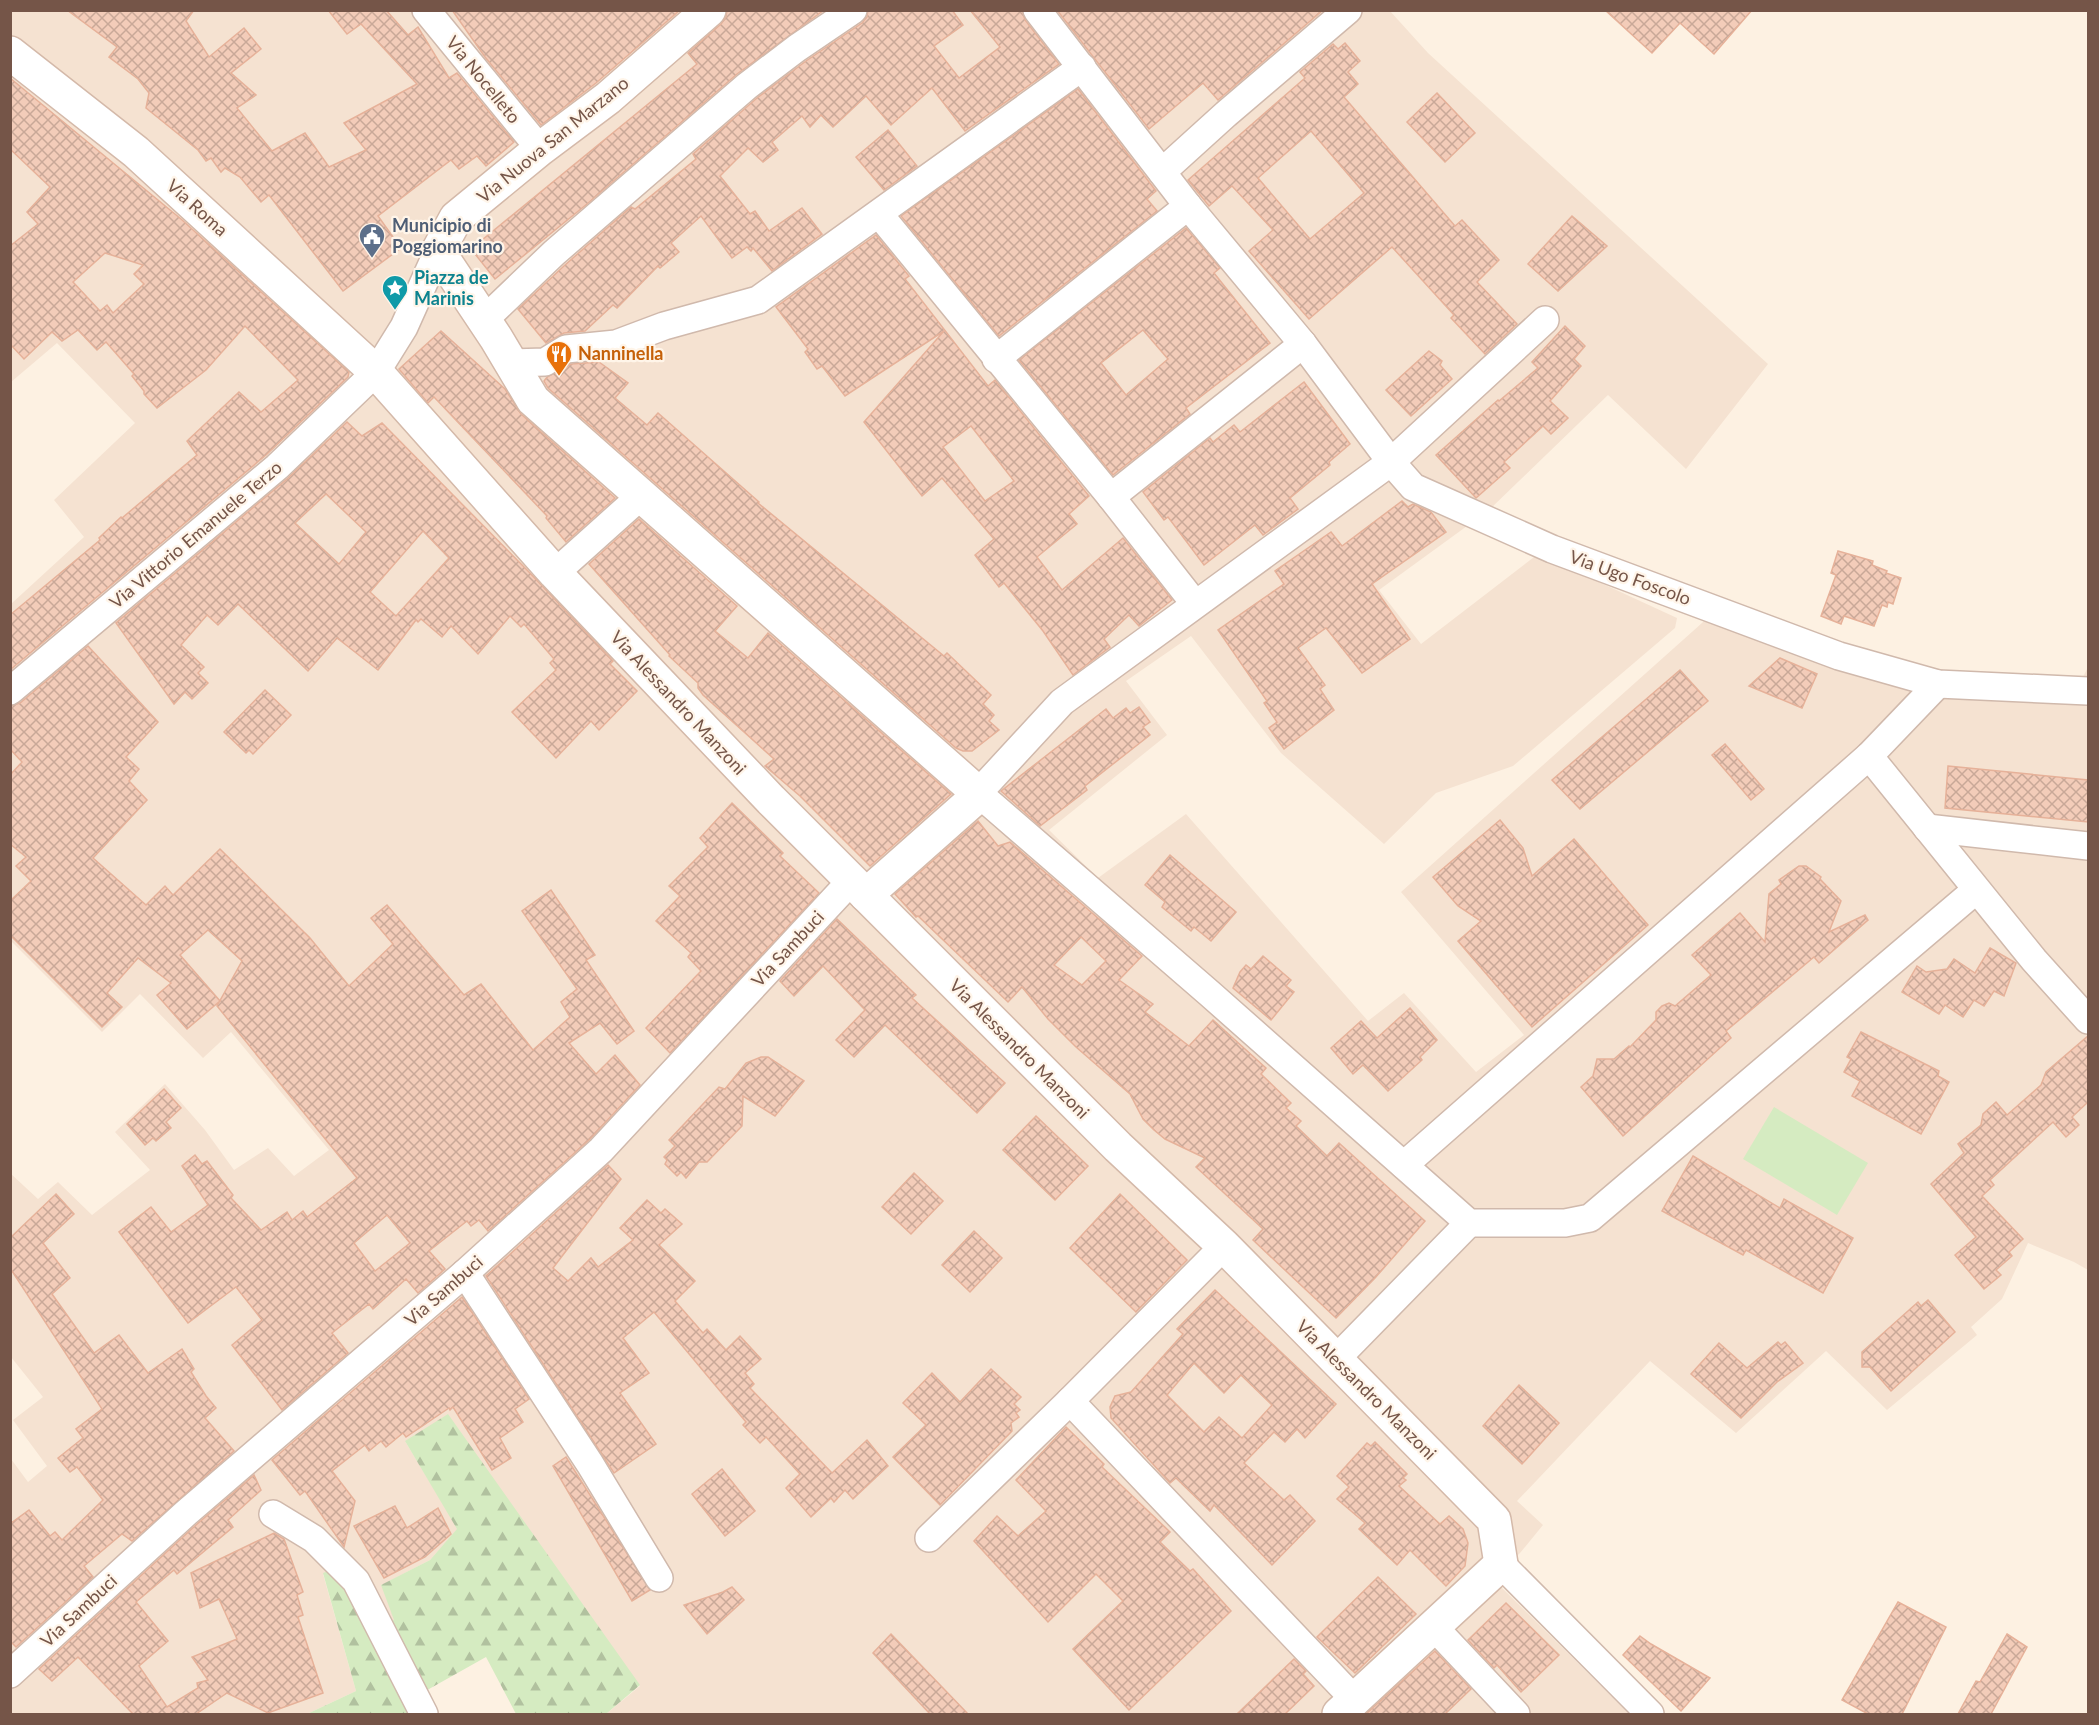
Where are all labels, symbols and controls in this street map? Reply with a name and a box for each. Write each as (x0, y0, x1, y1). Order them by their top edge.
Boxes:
street label: Via Nocelleto (442, 31, 526, 128)
street label: Via Nuova San Marzano (472, 71, 633, 207)
street label: Via Roma (163, 174, 233, 240)
place label: Municipio di Poggiomarino (392, 214, 503, 257)
public building icon: Municipio di Poggiomarino (357, 221, 387, 259)
place label: Piazza de Marinis (414, 266, 489, 309)
place icon: Piazza de Marinis (380, 273, 410, 311)
restaurant icon: Nanninella (544, 339, 574, 377)
place label: Nanninella (578, 342, 664, 364)
street label: Via Vittorio Emanuele Terzo (105, 456, 286, 613)
street label: Via Ugo Foscolo (1567, 545, 1694, 609)
street label: Via Alessandro Manzoni (606, 626, 751, 779)
street label: Via Sambuci (746, 906, 828, 991)
street label: Via Alessandro Manzoni (945, 974, 1094, 1123)
street label: Via Sambuci (400, 1250, 487, 1330)
street label: Via Alessandro Manzoni (1292, 1315, 1441, 1464)
street label: Via Sambuci (36, 1569, 121, 1651)

